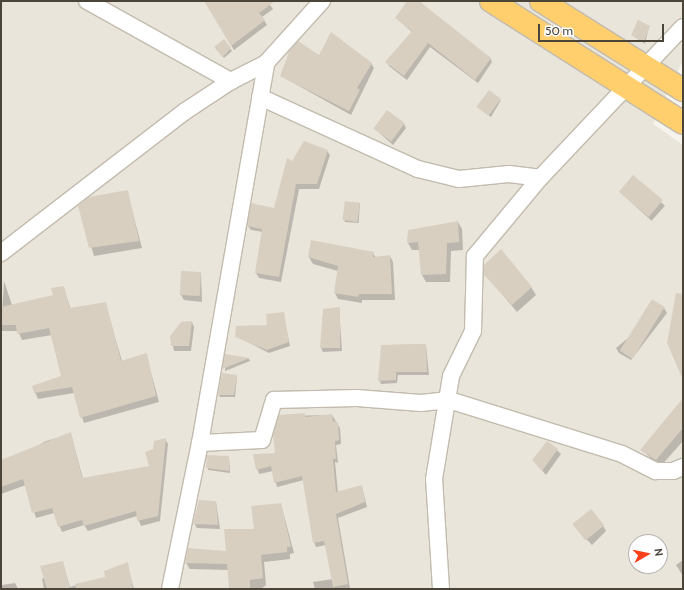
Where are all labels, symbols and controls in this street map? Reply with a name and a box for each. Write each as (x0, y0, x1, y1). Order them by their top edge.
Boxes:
scale bar (540, 16, 666, 42)
text: 50 m (545, 23, 573, 38)
north arrow (628, 534, 668, 574)
text: N (651, 547, 666, 557)

